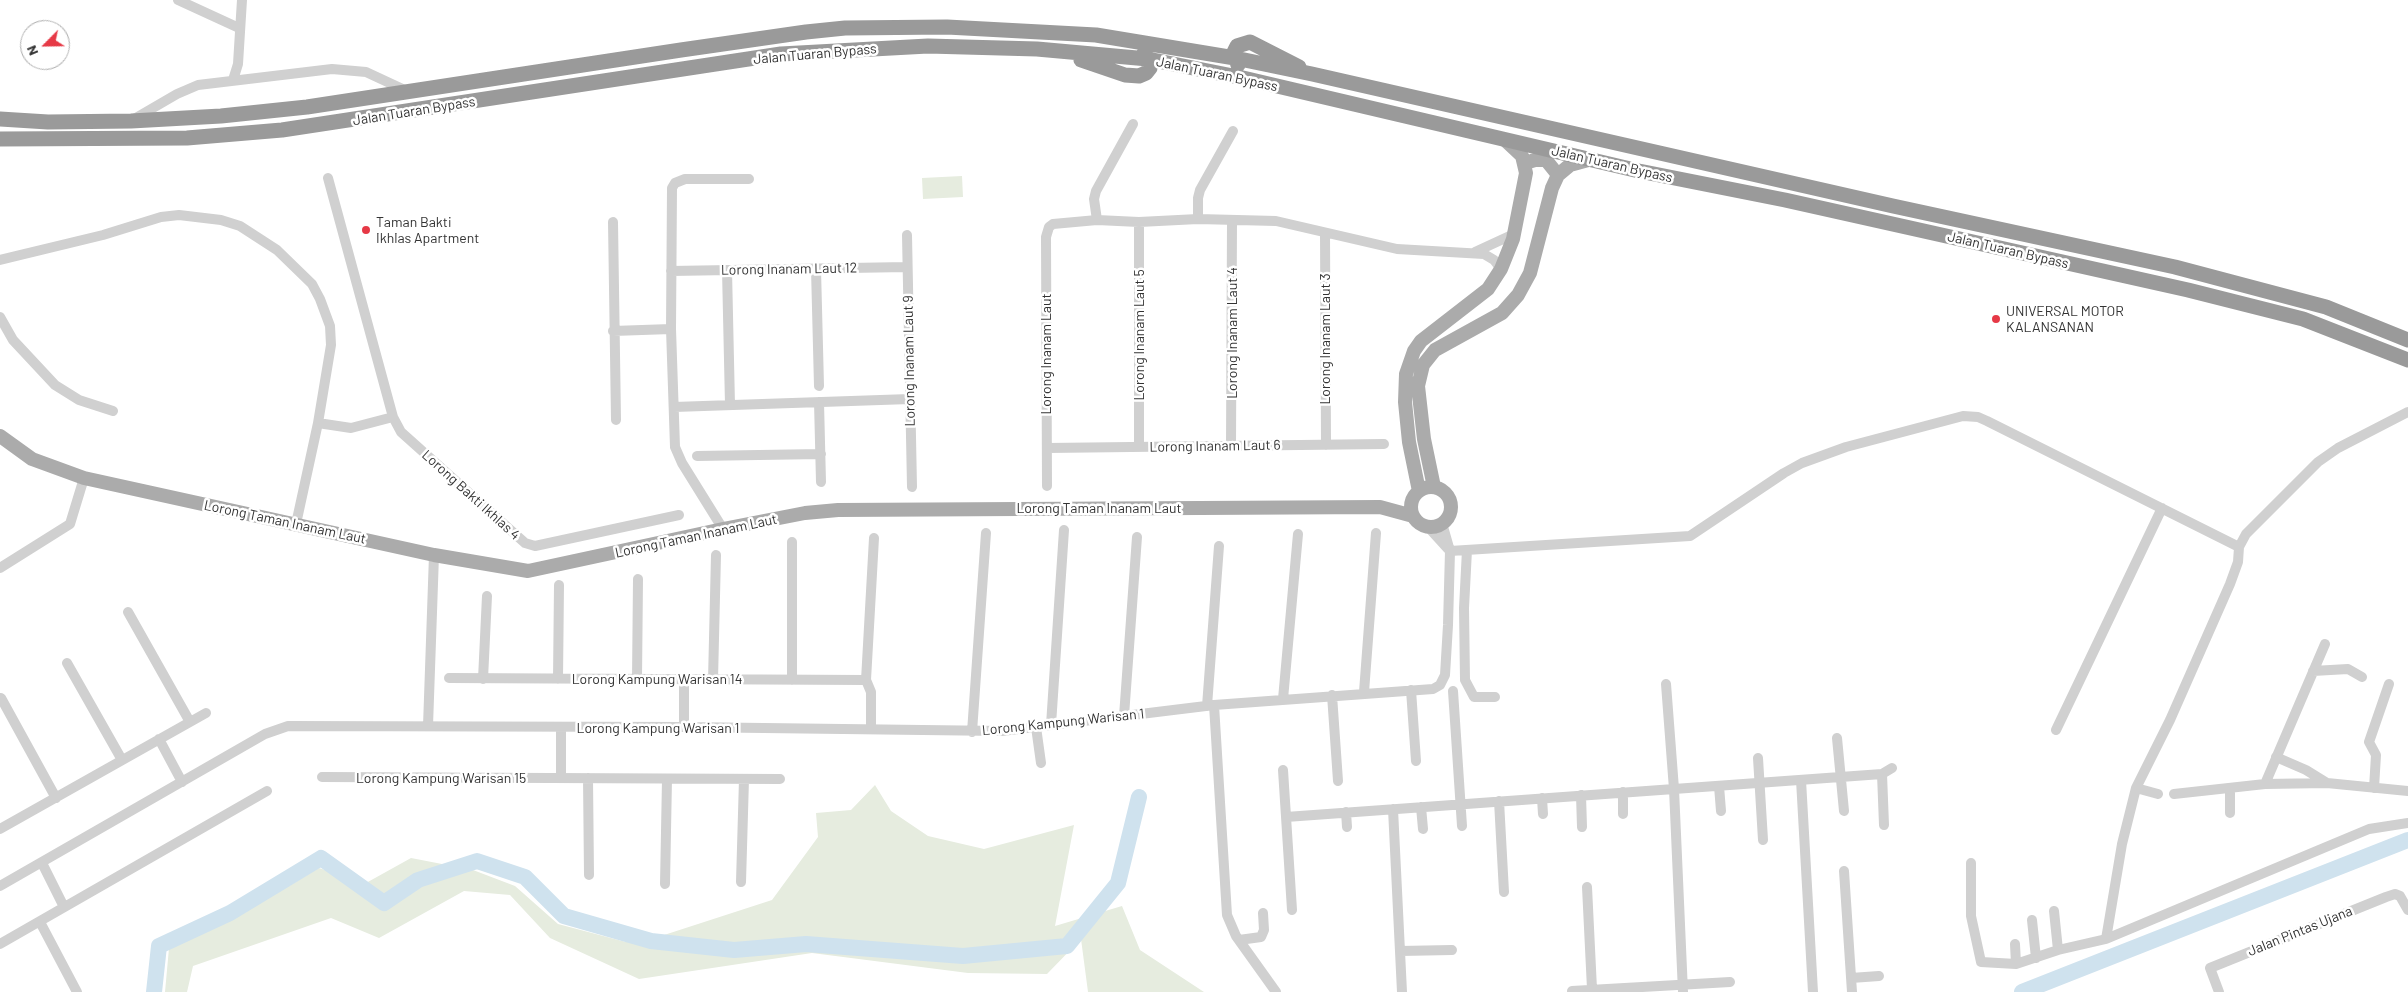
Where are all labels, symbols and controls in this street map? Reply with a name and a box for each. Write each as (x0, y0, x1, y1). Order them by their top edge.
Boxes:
north arrow (20, 20, 70, 70)
street label: Jalan Tuaran Bypass (753, 40, 877, 68)
text: N (22, 43, 41, 58)
street label: Jalan Tuaran Bypass (1155, 53, 1279, 95)
street label: Jalan Tuaran Bypass (352, 93, 476, 129)
street label: Jalan Tuaran Bypass (1550, 142, 1674, 186)
place label: Taman Bakti Ikhlas Apartment (376, 214, 479, 246)
marker: Taman Bakti Ikhlas Apartment (360, 224, 372, 236)
street label: Jalan Tuaran Bypass (1946, 228, 2070, 272)
street label: Lorong Inanam Laut 12 (721, 259, 857, 279)
street label: Lorong Inanam Laut 4 (1224, 267, 1240, 399)
street label: Lorong Inanam Laut 5 (1131, 269, 1147, 401)
street label: Lorong Inanam Laut 3 (1317, 273, 1333, 405)
street label: Lorong Inanam Laut (1038, 293, 1054, 415)
street label: Lorong Inanam Laut 9 (899, 295, 919, 427)
place label: UNIVERSAL MOTOR KALANSANAN (2006, 303, 2124, 336)
marker: UNIVERSAL MOTOR KALANSANAN (1990, 313, 2002, 325)
street label: Lorong Inanam Laut 6 (1149, 436, 1281, 456)
street label: Lorong Bakti Ikhlas 4 (418, 447, 524, 543)
street label: Lorong Taman Inanam Laut (202, 497, 368, 547)
street label: Lorong Taman Inanam Laut (1016, 500, 1182, 516)
street label: Lorong Taman Inanam Laut (613, 511, 779, 561)
street label: Lorong Kampung Warisan 14 (572, 671, 742, 687)
street label: Lorong Kampung Warisan 1 (981, 705, 1145, 739)
street label: Lorong Kampung Warisan 1 (576, 720, 740, 736)
street label: Lorong Kampung Warisan 15 (356, 770, 526, 786)
street label: Jalan Pintas Ujana (2245, 902, 2355, 960)

